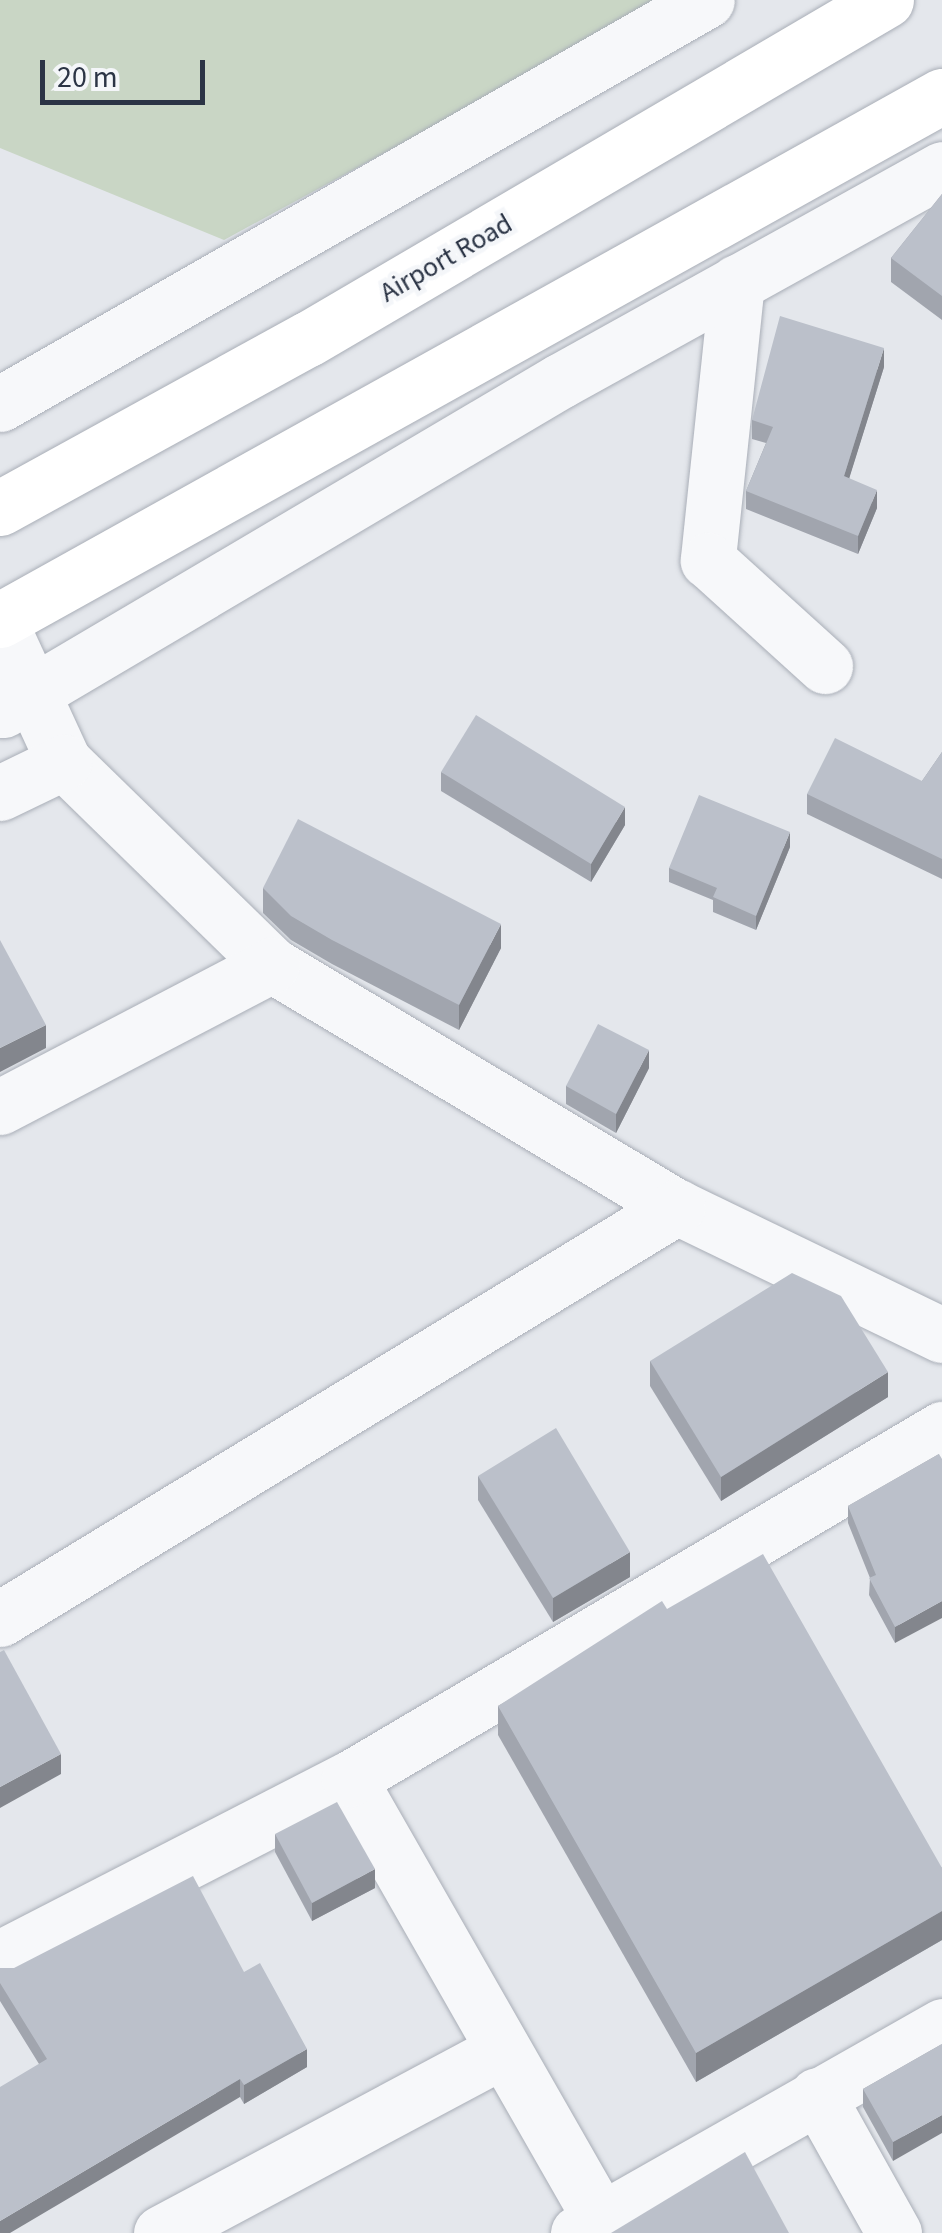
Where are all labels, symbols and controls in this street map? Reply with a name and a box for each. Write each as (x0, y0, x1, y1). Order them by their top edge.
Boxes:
scale bar (45, 40, 210, 102)
text: 20 m (57, 56, 118, 99)
street label: Airport Road (374, 207, 518, 309)

